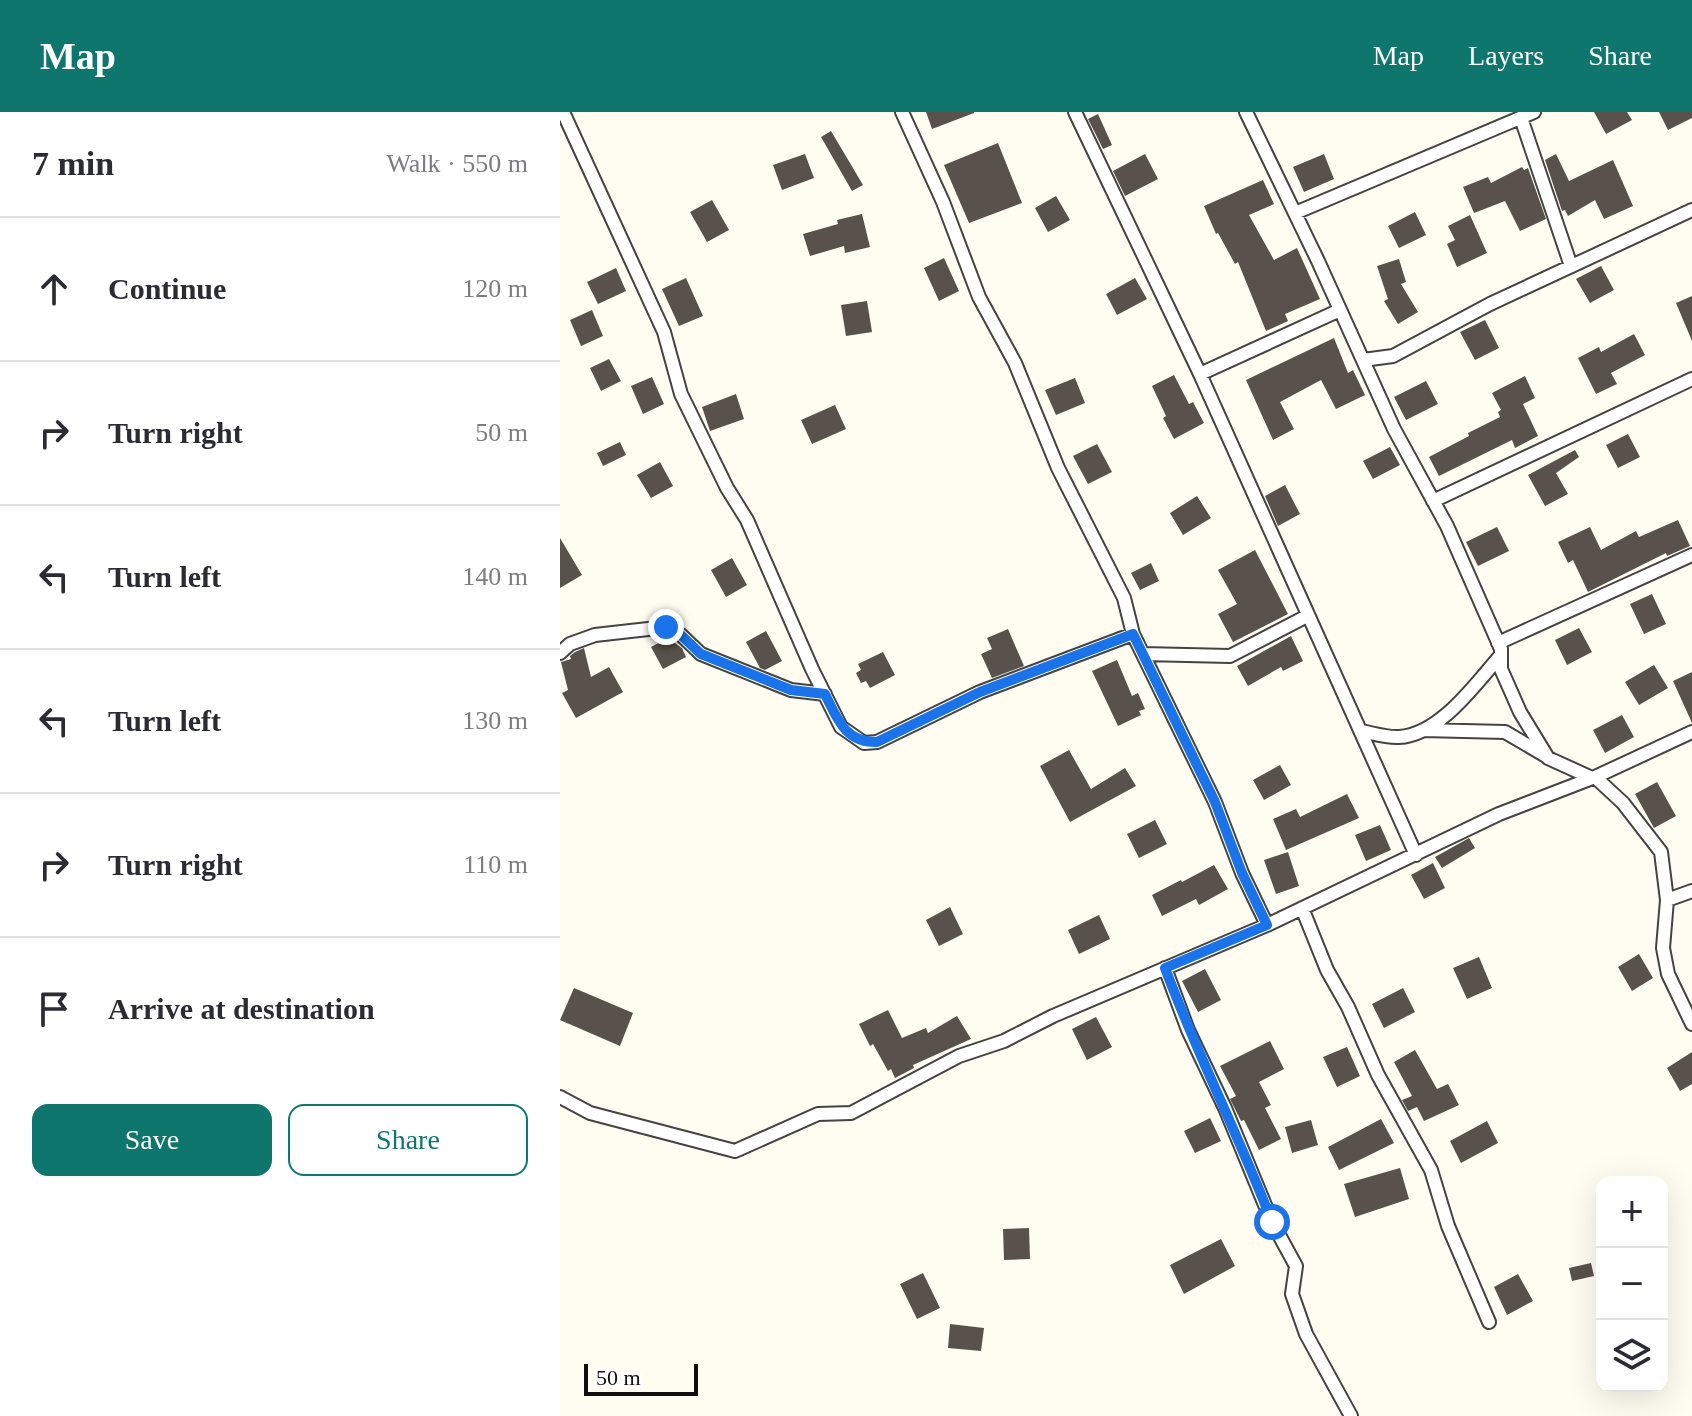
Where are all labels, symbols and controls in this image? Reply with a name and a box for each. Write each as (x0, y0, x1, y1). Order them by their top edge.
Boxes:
text: Map (40, 35, 116, 77)
text: Map (1373, 40, 1424, 71)
text: Layers (1468, 40, 1544, 71)
text: Share (1588, 40, 1652, 71)
text: 7 min (32, 145, 114, 182)
text: Walk · 550 m (386, 149, 528, 178)
icon: ahead (32, 267, 76, 311)
text: Continue (108, 272, 226, 305)
text: 120 m (462, 274, 528, 303)
icon: right (32, 411, 76, 455)
text: Turn right (108, 416, 243, 449)
text: 50 m (475, 418, 528, 447)
icon: left (32, 555, 76, 599)
text: Turn left (108, 560, 221, 593)
text: 140 m (462, 562, 528, 591)
route end (648, 609, 684, 645)
icon: left (32, 699, 76, 743)
text: Turn left (108, 704, 221, 737)
text: 130 m (462, 706, 528, 735)
icon: right (32, 843, 76, 887)
text: Turn right (108, 848, 243, 881)
text: 110 m (463, 850, 528, 879)
icon: arrive (32, 987, 76, 1031)
text: Arrive at destination (108, 992, 375, 1025)
button: Save (32, 1104, 272, 1176)
button: Share (288, 1104, 528, 1176)
map controls (1596, 1176, 1668, 1392)
button: + (1596, 1176, 1668, 1248)
route start (1254, 1204, 1290, 1240)
button: − (1596, 1248, 1668, 1320)
button: layers (1596, 1320, 1668, 1392)
scale bar (584, 1360, 698, 1396)
text: 50 m (596, 1365, 641, 1390)

